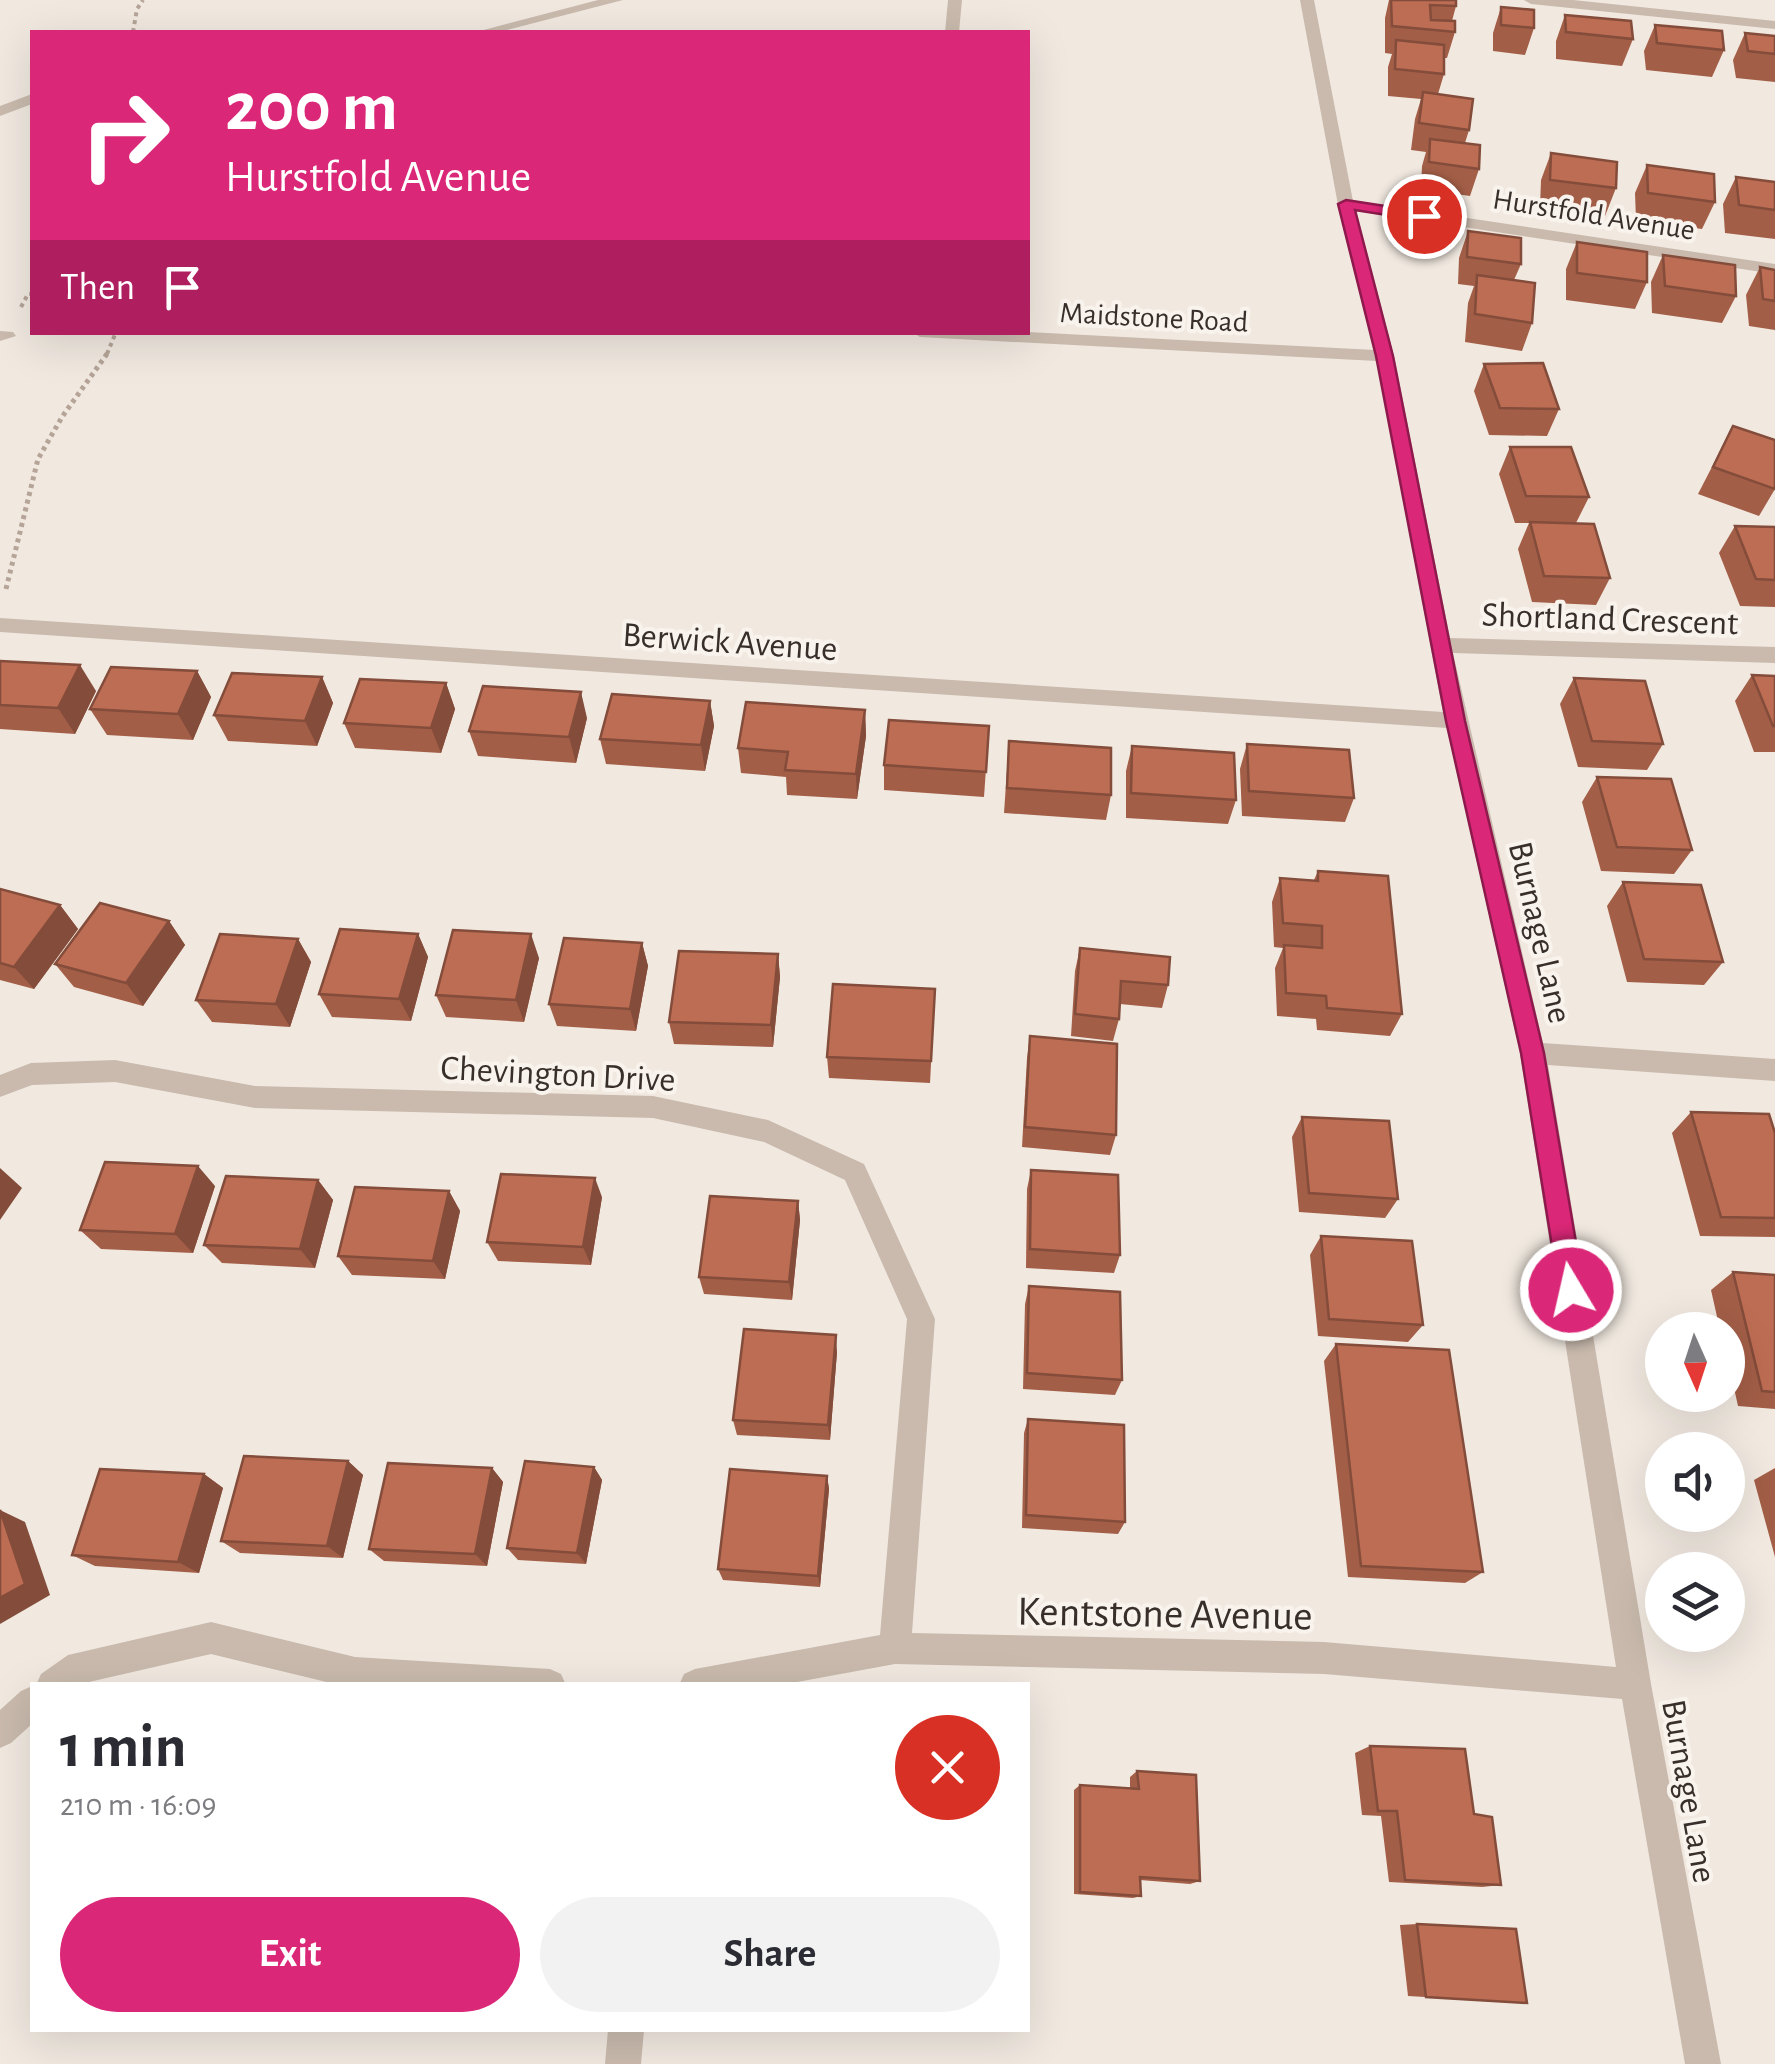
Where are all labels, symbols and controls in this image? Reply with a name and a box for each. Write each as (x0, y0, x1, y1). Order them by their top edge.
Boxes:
icon: right (60, 70, 190, 200)
text: 200 m (225, 73, 398, 143)
text: Hurstfold Avenue (225, 155, 531, 200)
pin (1382, 174, 1467, 259)
street label: Hurstfold Avenue (1491, 184, 1697, 246)
icon: arrive (1397, 189, 1452, 244)
icon: arrive (155, 260, 210, 315)
text: Then (60, 269, 135, 307)
street label: Maidstone Road (1059, 298, 1249, 338)
street label: Shortland Crescent (1481, 598, 1739, 641)
street label: Berwick Avenue (621, 618, 839, 667)
street label: Burnage Lane (1502, 838, 1577, 1027)
street label: Chevington Drive (440, 1051, 676, 1098)
position arrow (1519, 1238, 1623, 1342)
north arrow (1645, 1312, 1745, 1412)
map controls (1645, 1312, 1745, 1652)
button: sound (1645, 1432, 1745, 1532)
button: layers (1645, 1552, 1745, 1652)
street label: Kentstone Avenue (1017, 1590, 1313, 1638)
street label: Burnage Lane (1655, 1697, 1722, 1886)
button: close (895, 1715, 1000, 1820)
text: 1 min (60, 1718, 186, 1778)
text: 210 m · 16:09 (60, 1789, 217, 1821)
button: Exit (60, 1897, 520, 2012)
button: Share (540, 1897, 1000, 2012)

